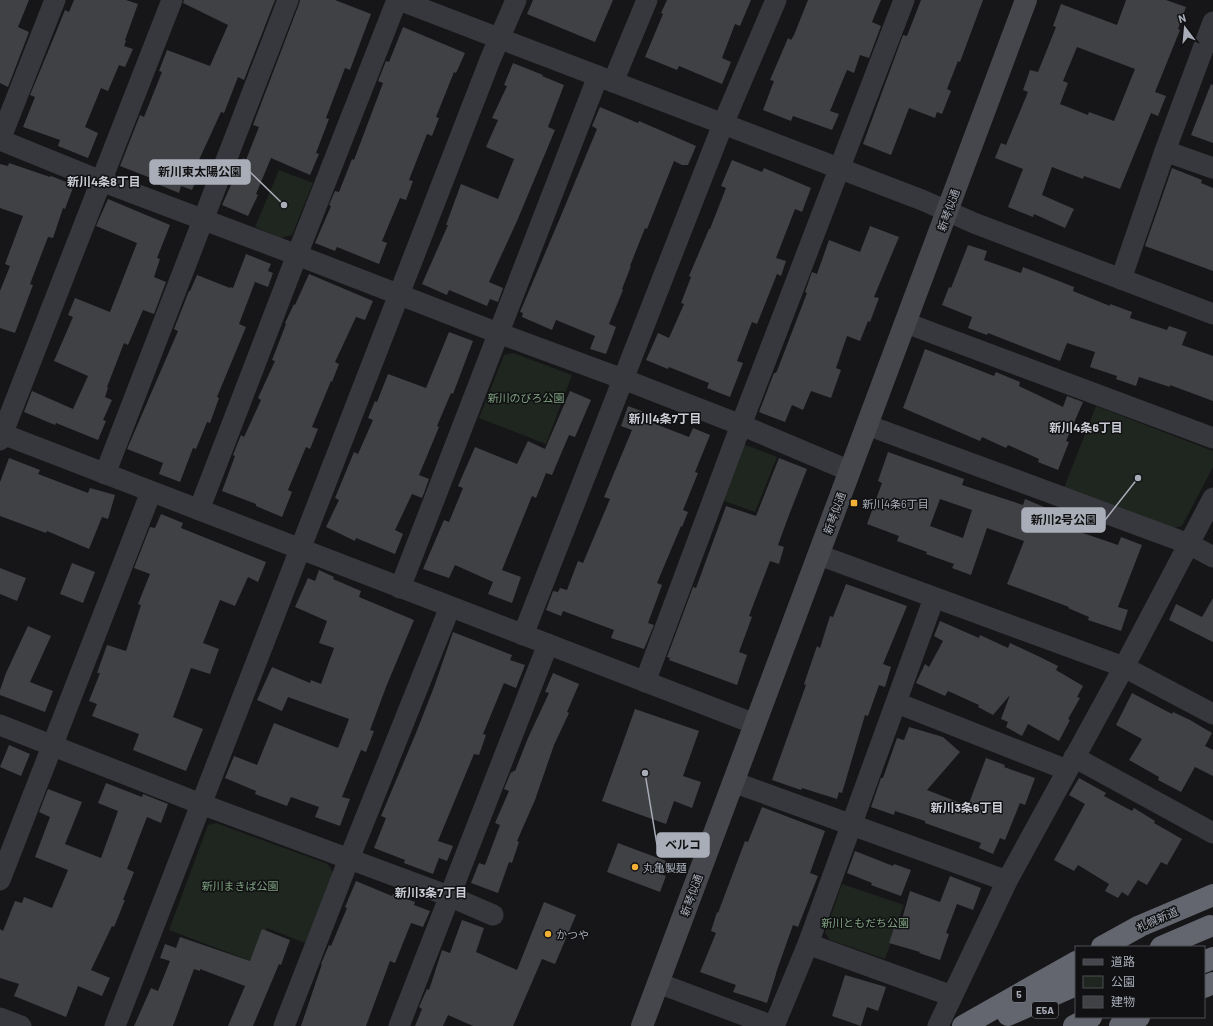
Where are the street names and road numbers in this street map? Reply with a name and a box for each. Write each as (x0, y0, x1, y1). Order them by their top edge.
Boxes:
street label: 新琴似通 (934, 187, 962, 233)
street label: 新琴似通 (820, 490, 848, 536)
street label: 新琴似通 (677, 872, 705, 918)
street label: 札幌新道 (1134, 904, 1180, 934)
road number: 5 (1012, 986, 1026, 1002)
road number: E5A (1032, 1002, 1058, 1018)

